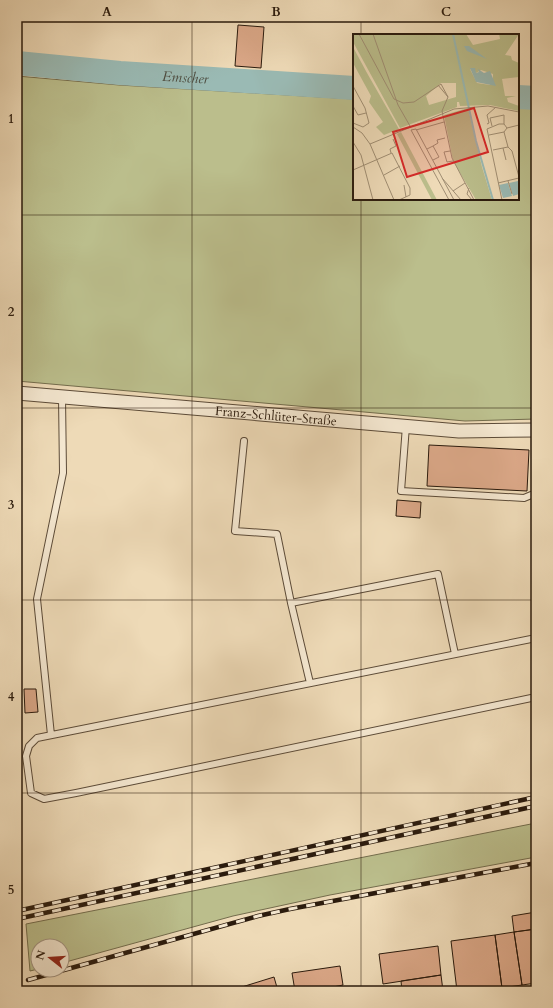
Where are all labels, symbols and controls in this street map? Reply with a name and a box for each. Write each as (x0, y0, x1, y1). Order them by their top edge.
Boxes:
text: A (102, 3, 112, 21)
text: B (271, 3, 281, 21)
text: C (441, 3, 451, 21)
inset map (353, 34, 519, 200)
water label: Emscher (162, 67, 209, 89)
text: 1 (8, 110, 14, 128)
text: 2 (8, 303, 15, 321)
street label: Franz-Schlüter-Straße (214, 402, 338, 430)
text: 3 (8, 496, 15, 514)
text: 4 (8, 688, 15, 706)
text: 5 (8, 881, 14, 899)
north arrow (30, 938, 70, 978)
text: N (32, 948, 50, 962)

